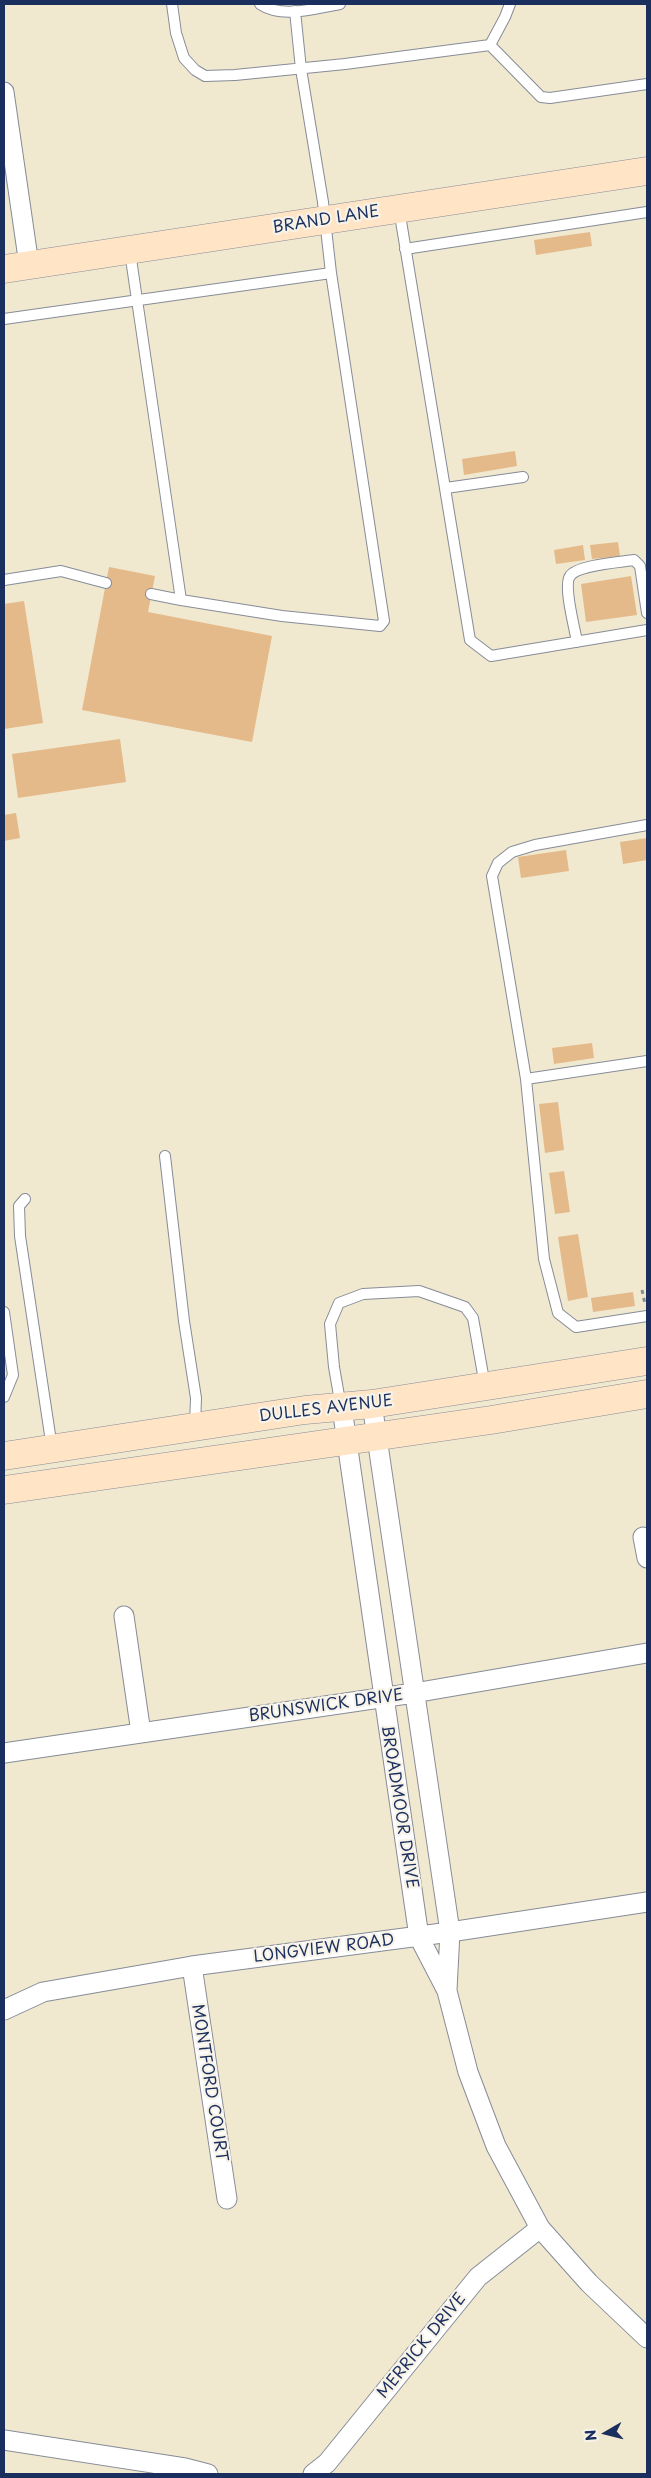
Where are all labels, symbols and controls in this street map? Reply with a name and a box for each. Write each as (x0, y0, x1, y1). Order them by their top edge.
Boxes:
street label: BRAND LANE (271, 202, 381, 238)
street label: DULLES AVENUE (258, 1391, 394, 1427)
street label: BRUNSWICK DRIVE (248, 1686, 404, 1726)
street label: BROADMOOR DRIVE (377, 1724, 421, 1890)
street label: LONGVIEW ROAD (253, 1931, 395, 1967)
street label: MONTFORD COURT (187, 2003, 231, 2163)
street label: MERRICK DRIVE (374, 2290, 470, 2402)
north arrow (581, 2408, 631, 2458)
text: N (579, 2428, 602, 2442)

